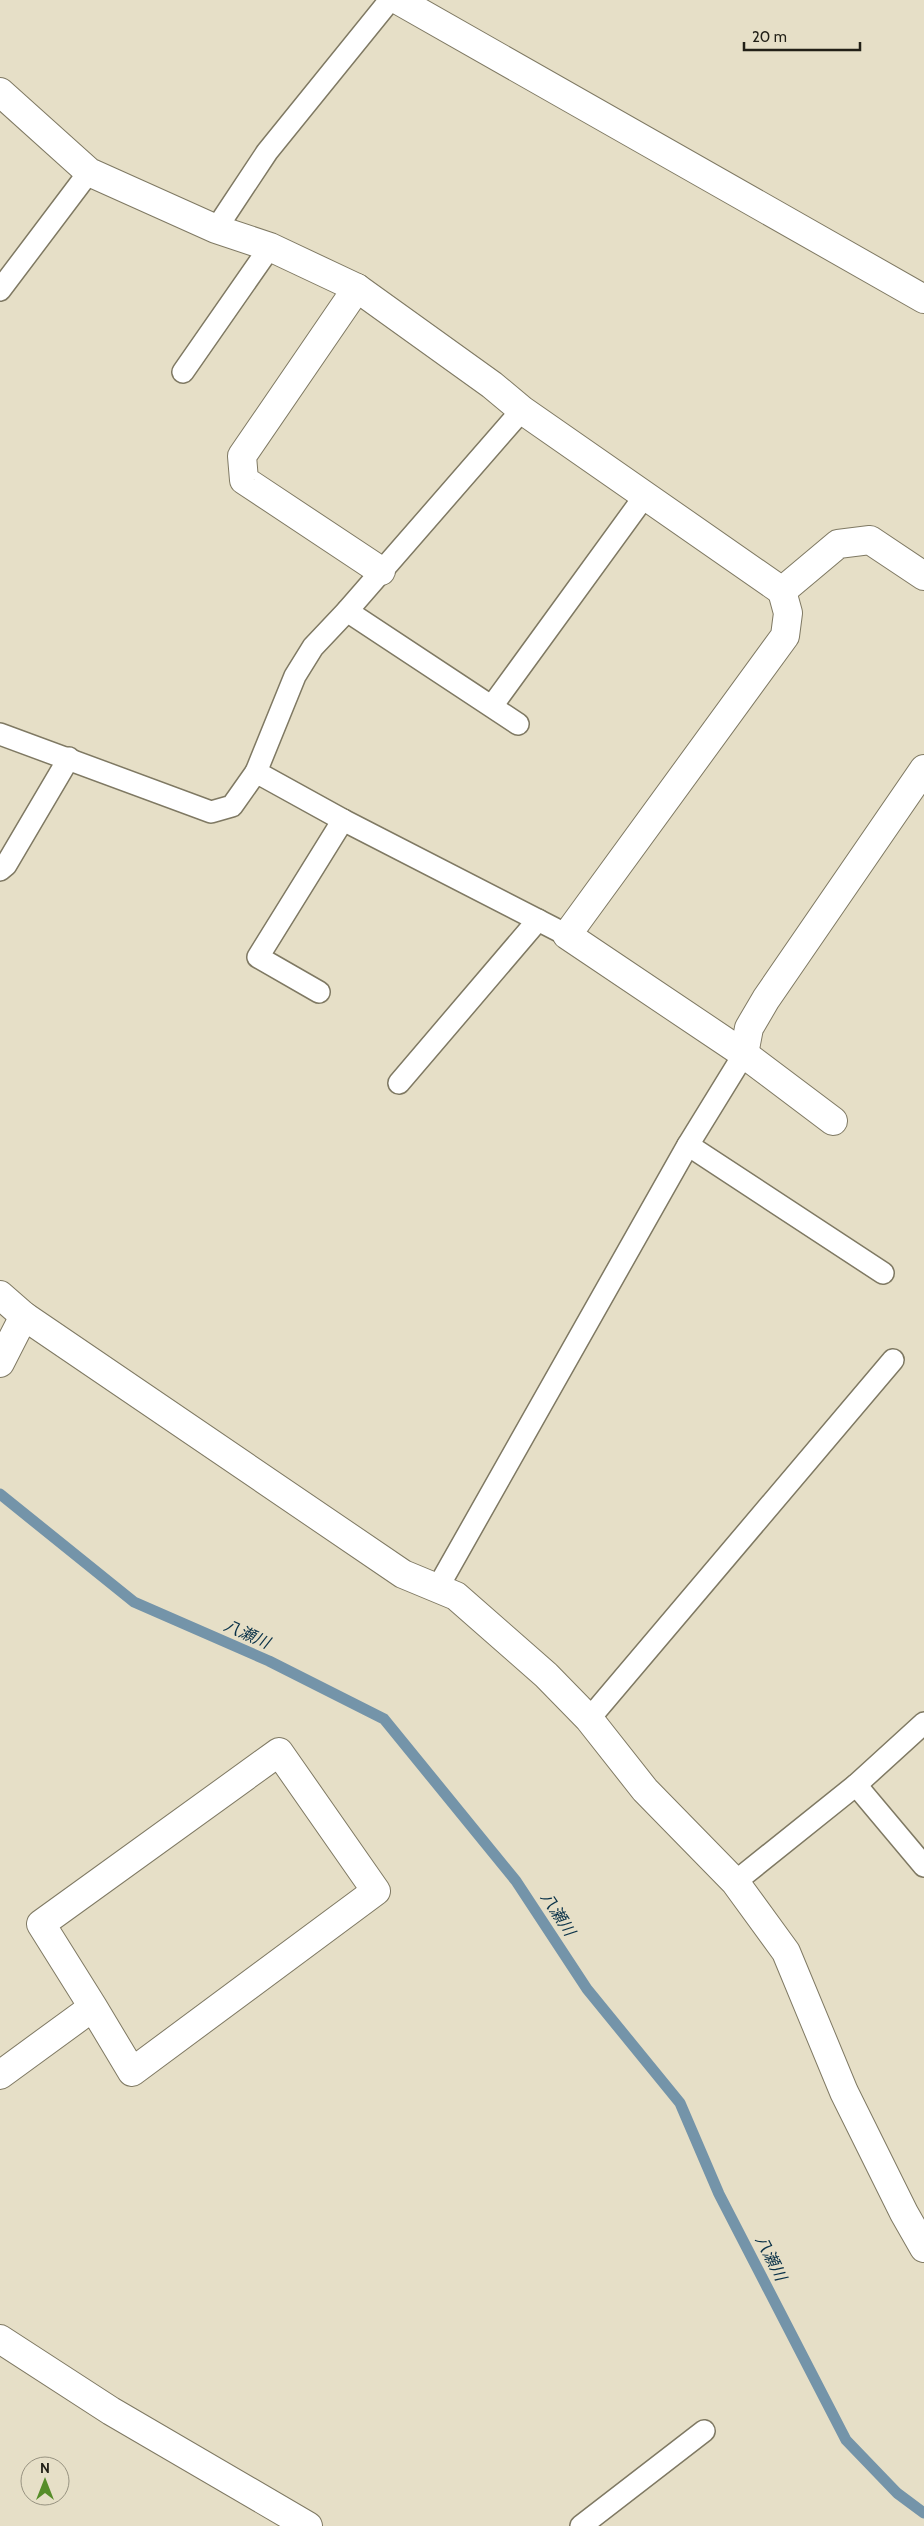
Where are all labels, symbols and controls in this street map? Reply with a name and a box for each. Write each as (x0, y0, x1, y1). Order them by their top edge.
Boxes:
scale bar (744, 20, 860, 52)
text: 20 m (752, 28, 787, 46)
water label: 八瀬川 (221, 1616, 275, 1653)
water label: 八瀬川 (537, 1889, 580, 1941)
water label: 八瀬川 (752, 2232, 791, 2285)
north arrow (20, 2456, 70, 2506)
text: N (40, 2459, 50, 2477)

